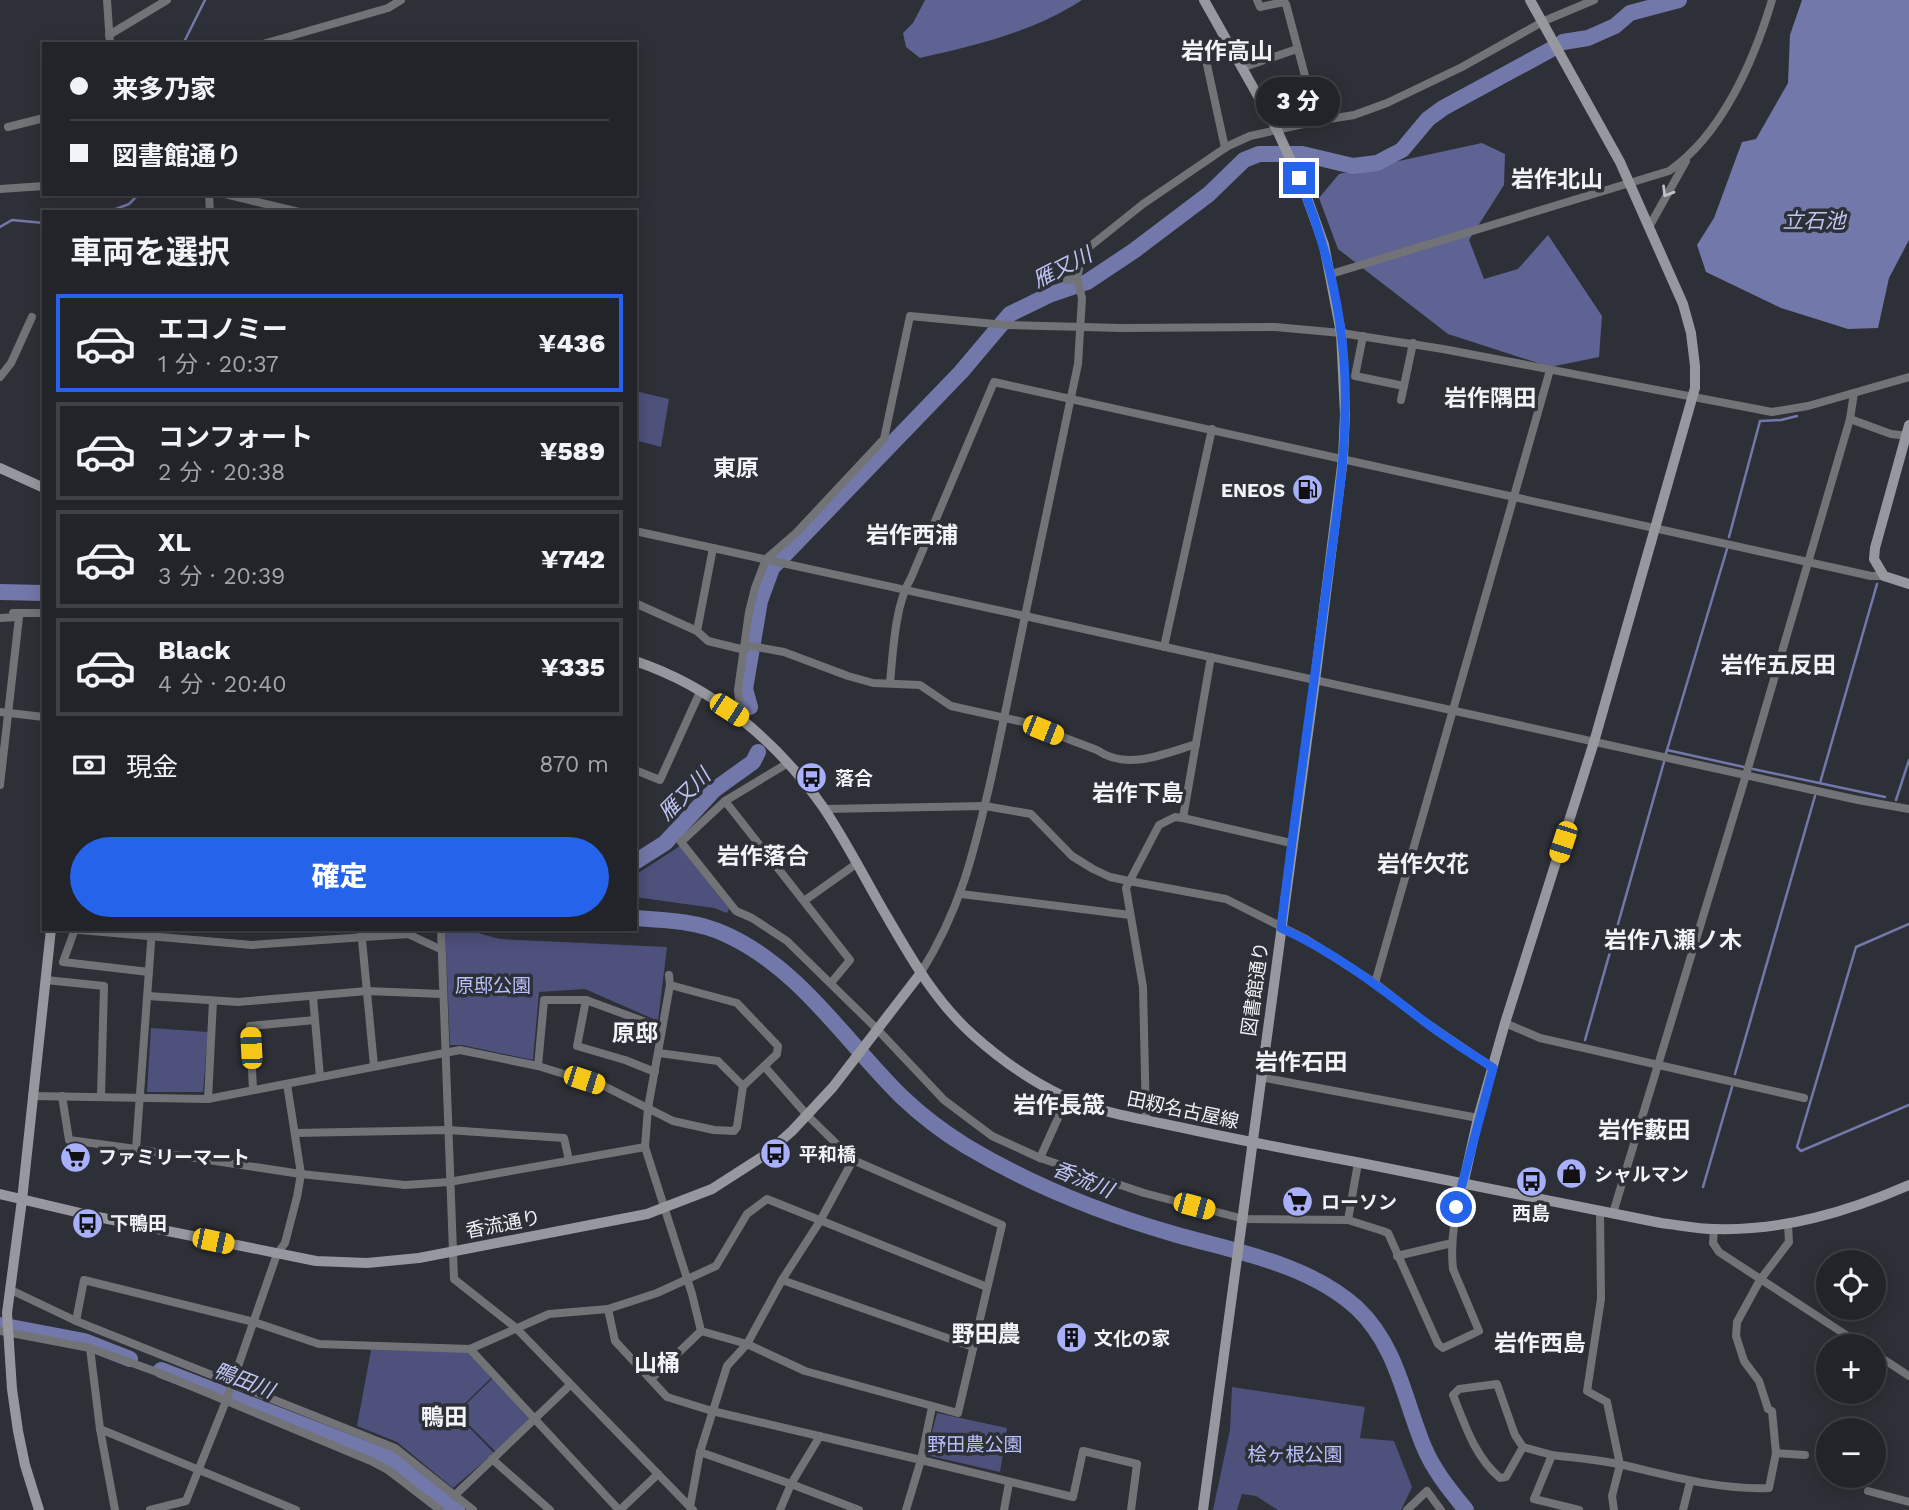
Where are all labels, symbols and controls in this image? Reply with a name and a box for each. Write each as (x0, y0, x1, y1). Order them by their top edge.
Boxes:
district label: 岩作高山 (1181, 38, 1273, 65)
text: 来多乃家 (112, 74, 216, 104)
callout: 3 分 (1257, 76, 1341, 125)
text: 3 分 (1277, 88, 1319, 115)
text: 図書館通り (112, 141, 242, 171)
route end (1283, 162, 1315, 194)
district label: 岩作北山 (1511, 166, 1603, 193)
one-way arrow (1662, 184, 1675, 197)
water label: 立石池 (1783, 208, 1847, 233)
text: 車両を選択 (70, 233, 230, 271)
water label: 雁又川 (1028, 241, 1098, 292)
icon: car (74, 312, 137, 375)
text: エコノミー (158, 314, 288, 344)
text: ¥436 (538, 328, 605, 358)
text: 1 分 · 20:37 (158, 351, 279, 378)
district label: 岩作隅田 (1444, 385, 1536, 412)
icon: car (74, 420, 137, 483)
text: コンフォート (158, 422, 313, 452)
text: ¥589 (540, 436, 605, 466)
district label: 東原 (713, 455, 759, 482)
text: 2 分 · 20:38 (158, 459, 285, 486)
fuel station icon: ENEOS (1291, 473, 1325, 507)
place label: ENEOS (1221, 479, 1285, 502)
district label: 岩作西浦 (866, 522, 958, 549)
text: XL (158, 527, 191, 557)
icon: car (74, 528, 137, 591)
text: ¥742 (541, 544, 605, 574)
text: 3 分 · 20:39 (158, 563, 285, 590)
text: Black (158, 635, 230, 665)
icon: car (74, 636, 137, 699)
text: ¥335 (541, 652, 605, 682)
district label: 岩作五反田 (1721, 652, 1836, 679)
text: 4 分 · 20:40 (158, 671, 287, 698)
car (706, 690, 753, 730)
car (1020, 712, 1067, 748)
icon: cash (70, 746, 108, 784)
text: 870 m (539, 751, 609, 778)
text: 現金 (126, 752, 178, 782)
water label: 雁又川 (653, 761, 717, 825)
bus stop icon: 落合 (795, 761, 829, 795)
place label: 落合 (835, 767, 873, 790)
district label: 岩作下島 (1092, 780, 1184, 807)
car (1547, 819, 1580, 865)
button: 確定 (70, 837, 609, 917)
district label: 岩作落合 (717, 843, 809, 870)
district label: 岩作欠花 (1377, 851, 1469, 878)
district label: 岩作八瀬ノ木 (1604, 927, 1742, 954)
street label: 図書館通り (1237, 940, 1273, 1038)
park label: 原邸公園 (455, 974, 531, 997)
district label: 原邸 (612, 1020, 658, 1047)
car (240, 1026, 263, 1070)
district label: 岩作石田 (1255, 1049, 1347, 1076)
car (561, 1064, 608, 1096)
street label: 田籾名古屋線 (1125, 1087, 1241, 1133)
district label: 岩作長筬 (1013, 1092, 1105, 1119)
district label: 岩作藪田 (1598, 1117, 1690, 1144)
bus stop icon: 平和橋 (759, 1137, 793, 1171)
supermarket icon: ファミリーマート (58, 1140, 92, 1174)
place label: 平和橋 (799, 1143, 856, 1166)
place label: ファミリーマート (98, 1146, 250, 1169)
water label: 香流川 (1049, 1156, 1119, 1203)
shop icon: シャルマン (1554, 1157, 1588, 1191)
place label: シャルマン (1594, 1163, 1689, 1186)
bus stop icon: 西島 (1514, 1165, 1548, 1199)
supermarket icon: ローソン (1281, 1185, 1315, 1219)
car (1171, 1190, 1218, 1222)
place label: ローソン (1321, 1191, 1397, 1214)
route start (1440, 1191, 1472, 1223)
place label: 西島 (1512, 1202, 1550, 1225)
street label: 香流通り (463, 1205, 543, 1243)
bus stop icon: 下鴨田 (70, 1206, 104, 1240)
place label: 下鴨田 (110, 1212, 167, 1235)
car (191, 1226, 236, 1256)
map controls (1816, 1250, 1886, 1488)
button: locate (1816, 1250, 1886, 1320)
district label: 野田農 (952, 1321, 1021, 1348)
building icon: 文化の家 (1054, 1321, 1088, 1355)
place label: 文化の家 (1094, 1327, 1170, 1350)
district label: 岩作西島 (1494, 1330, 1586, 1357)
button: + (1816, 1334, 1886, 1404)
district label: 山桶 (634, 1350, 680, 1377)
water label: 鴨田川 (210, 1357, 280, 1404)
district label: 鴨田 (421, 1404, 467, 1431)
button: − (1816, 1418, 1886, 1488)
park label: 野田農公園 (927, 1433, 1023, 1456)
park label: 桧ヶ根公園 (1247, 1443, 1343, 1466)

